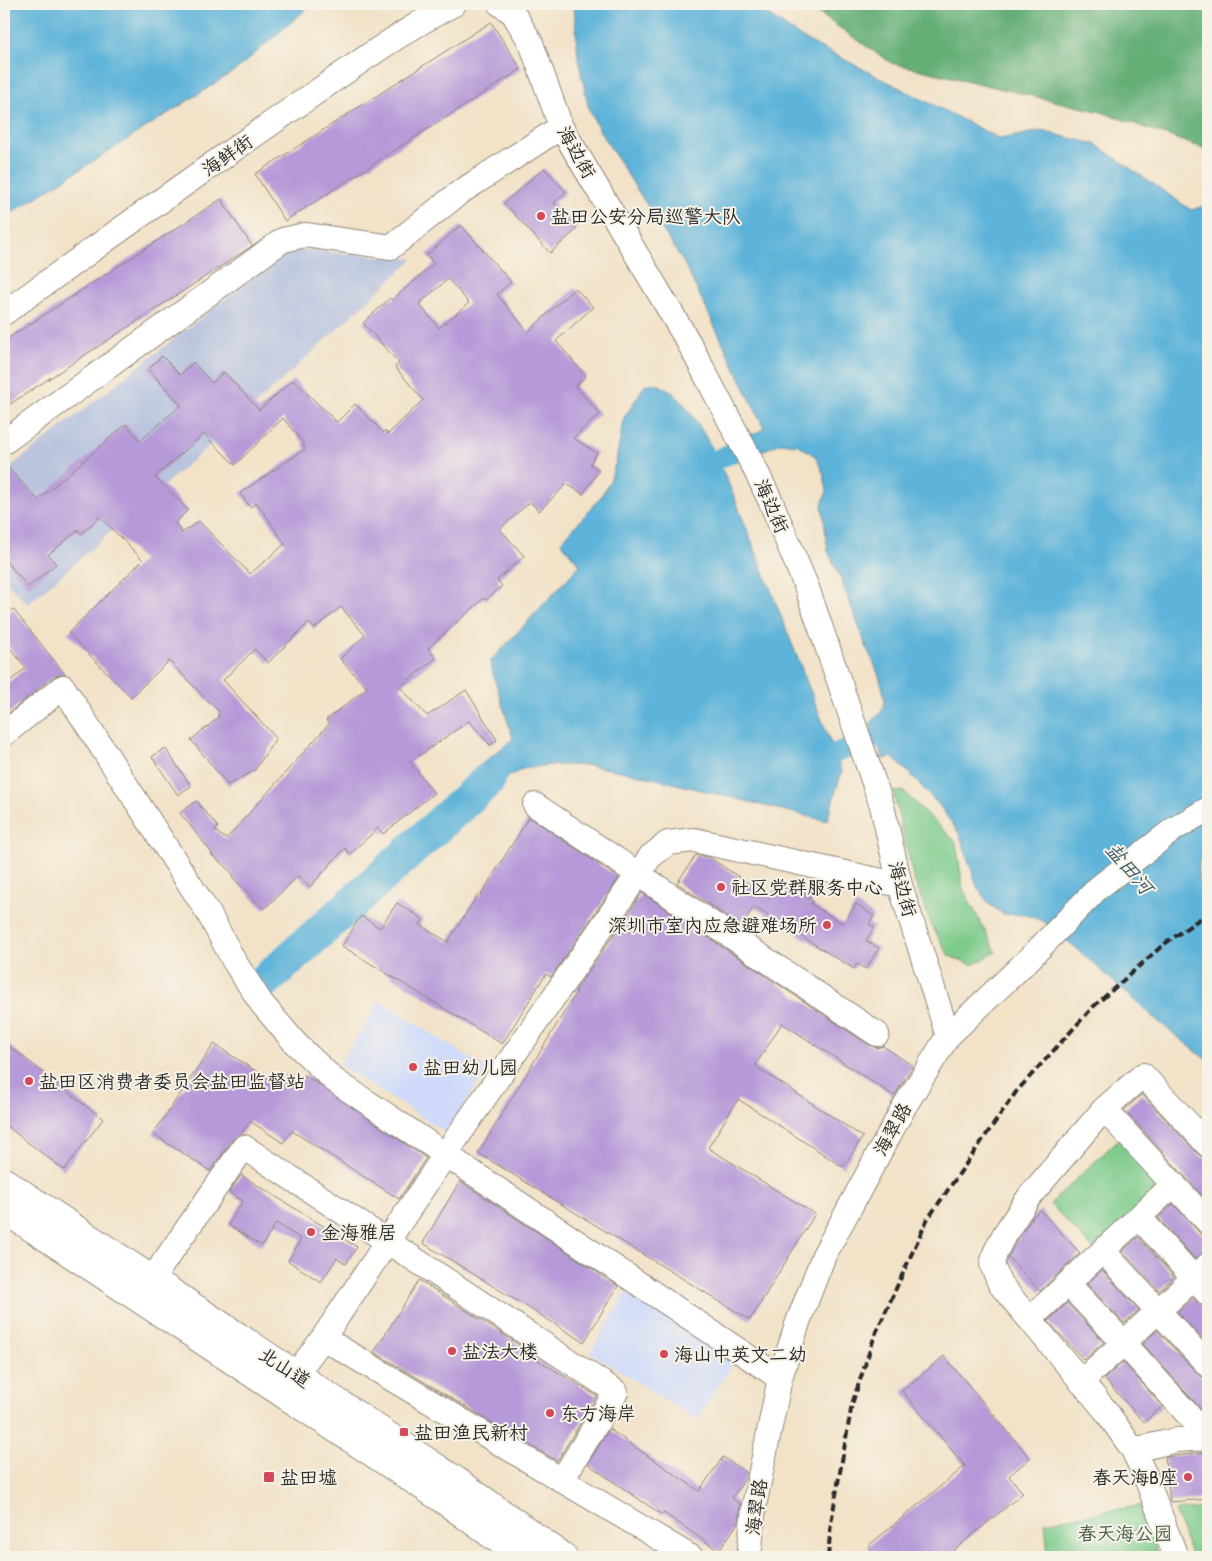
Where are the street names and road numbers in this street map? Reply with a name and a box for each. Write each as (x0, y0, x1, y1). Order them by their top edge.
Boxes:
street label: 海边街 (551, 121, 603, 183)
street label: 海鲜街 (196, 128, 258, 182)
street label: 海边街 (749, 475, 795, 537)
street label: 海边街 (883, 858, 923, 920)
street label: 海翠路 (867, 1098, 917, 1160)
street label: 北山道 (254, 1341, 316, 1393)
street label: 海翠路 (739, 1477, 773, 1537)

